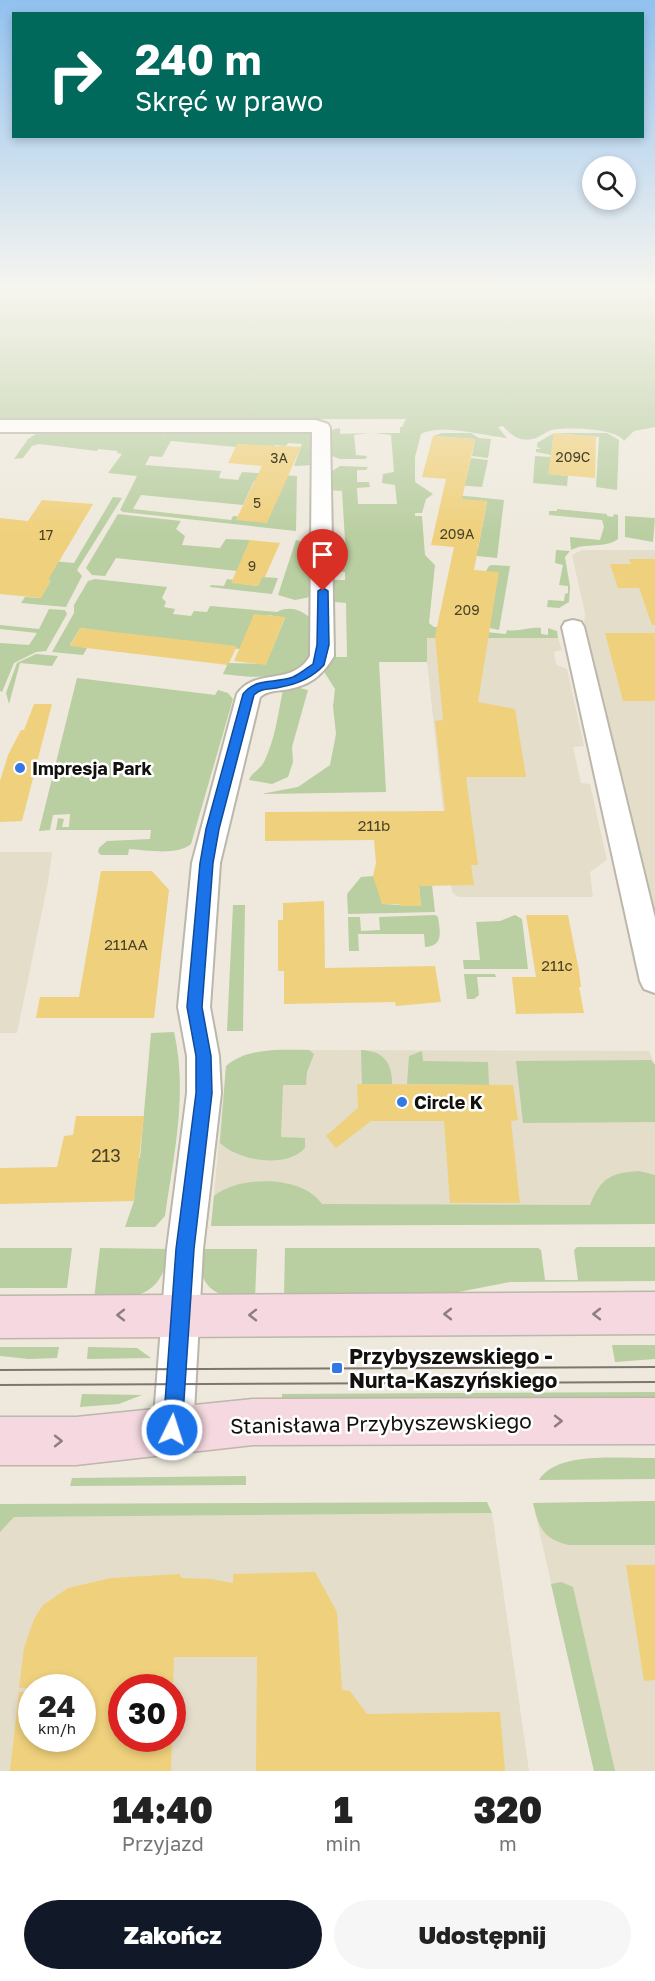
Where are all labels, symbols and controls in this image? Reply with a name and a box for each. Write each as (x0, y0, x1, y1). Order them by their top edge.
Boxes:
text: 240 m (135, 34, 261, 84)
icon: right (36, 36, 114, 114)
text: Skręć w prawo (135, 85, 323, 117)
map controls (582, 156, 636, 210)
button: search (582, 156, 636, 210)
house number: 209C (556, 448, 590, 465)
house number: 3A (270, 449, 288, 466)
house number: 5 (253, 494, 261, 511)
house number: 209A (440, 525, 475, 542)
house number: 17 (39, 526, 53, 543)
pin (297, 529, 348, 591)
icon: arrive (306, 538, 339, 571)
house number: 9 (248, 557, 256, 574)
house number: 209 (454, 601, 480, 618)
place label: Impresja Park (32, 757, 153, 779)
marker: Impresja Park (13, 761, 27, 775)
house number: 211b (358, 816, 390, 834)
house number: 211AA (104, 935, 148, 953)
house number: 211c (541, 956, 573, 974)
place label: Circle K (414, 1091, 483, 1113)
marker: Circle K (395, 1095, 409, 1109)
house number: 213 (91, 1144, 121, 1166)
one-way arrow (443, 1308, 452, 1320)
one-way arrow (592, 1308, 601, 1320)
one-way arrow (117, 1309, 126, 1321)
one-way arrow (248, 1309, 257, 1321)
place label: Przybyszewskiego - Nurta-Kaszyńskiego (349, 1343, 557, 1393)
marker: Przybyszewskiego - Nurta-Kaszyńskiego (330, 1361, 344, 1375)
position arrow (140, 1398, 204, 1462)
street label: Stanisława Przybyszewskiego (230, 1407, 532, 1439)
one-way arrow (553, 1415, 562, 1427)
one-way arrow (54, 1435, 63, 1447)
speed limit sign: 30 (108, 1674, 186, 1752)
text: 24 (38, 1688, 76, 1724)
text: km/h (38, 1719, 76, 1737)
text: 14:40 (113, 1788, 213, 1831)
text: 1 (334, 1788, 353, 1831)
text: 320 (474, 1788, 542, 1831)
text: Przyjazd (122, 1831, 204, 1855)
text: min (326, 1831, 361, 1855)
text: m (499, 1831, 517, 1855)
button: Zakończ (24, 1900, 322, 1969)
button: Udostępnij (334, 1900, 631, 1969)

